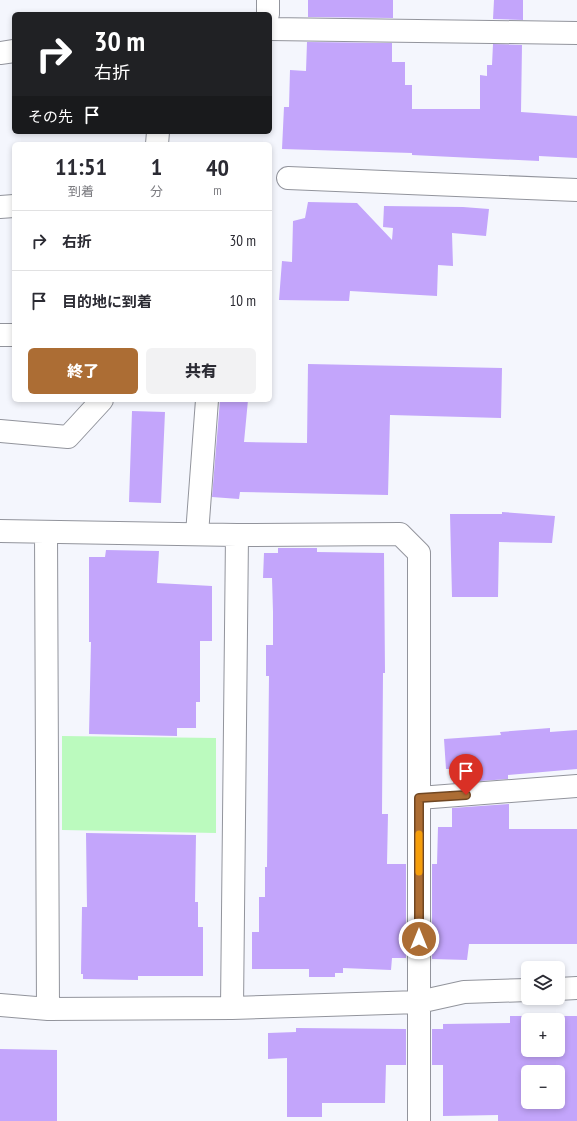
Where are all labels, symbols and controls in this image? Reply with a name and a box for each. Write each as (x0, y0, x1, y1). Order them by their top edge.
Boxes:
text: 30 m (94, 22, 145, 59)
icon: right (28, 28, 80, 80)
text: 右折 (94, 61, 130, 84)
icon: arrive (81, 104, 103, 126)
text: その先 (28, 107, 73, 126)
text: 11:51 (55, 151, 107, 182)
text: 1 (151, 151, 162, 182)
text: 40 (206, 152, 229, 183)
text: m (213, 182, 222, 199)
text: 到着 (68, 183, 94, 200)
text: 分 (150, 183, 163, 200)
icon: right (28, 230, 50, 252)
text: 30 m (230, 231, 256, 250)
text: 右折 (62, 232, 92, 251)
icon: arrive (28, 290, 50, 312)
text: 10 m (230, 291, 256, 310)
text: 目的地に到着 (62, 292, 152, 311)
button: 終了 (28, 348, 138, 394)
button: 共有 (146, 348, 256, 394)
pin (449, 754, 483, 795)
icon: arrive (455, 760, 477, 782)
position arrow (398, 918, 440, 960)
map controls (521, 961, 565, 1109)
button: layers (521, 961, 565, 1005)
button: + (521, 1013, 565, 1057)
button: − (521, 1065, 565, 1109)

